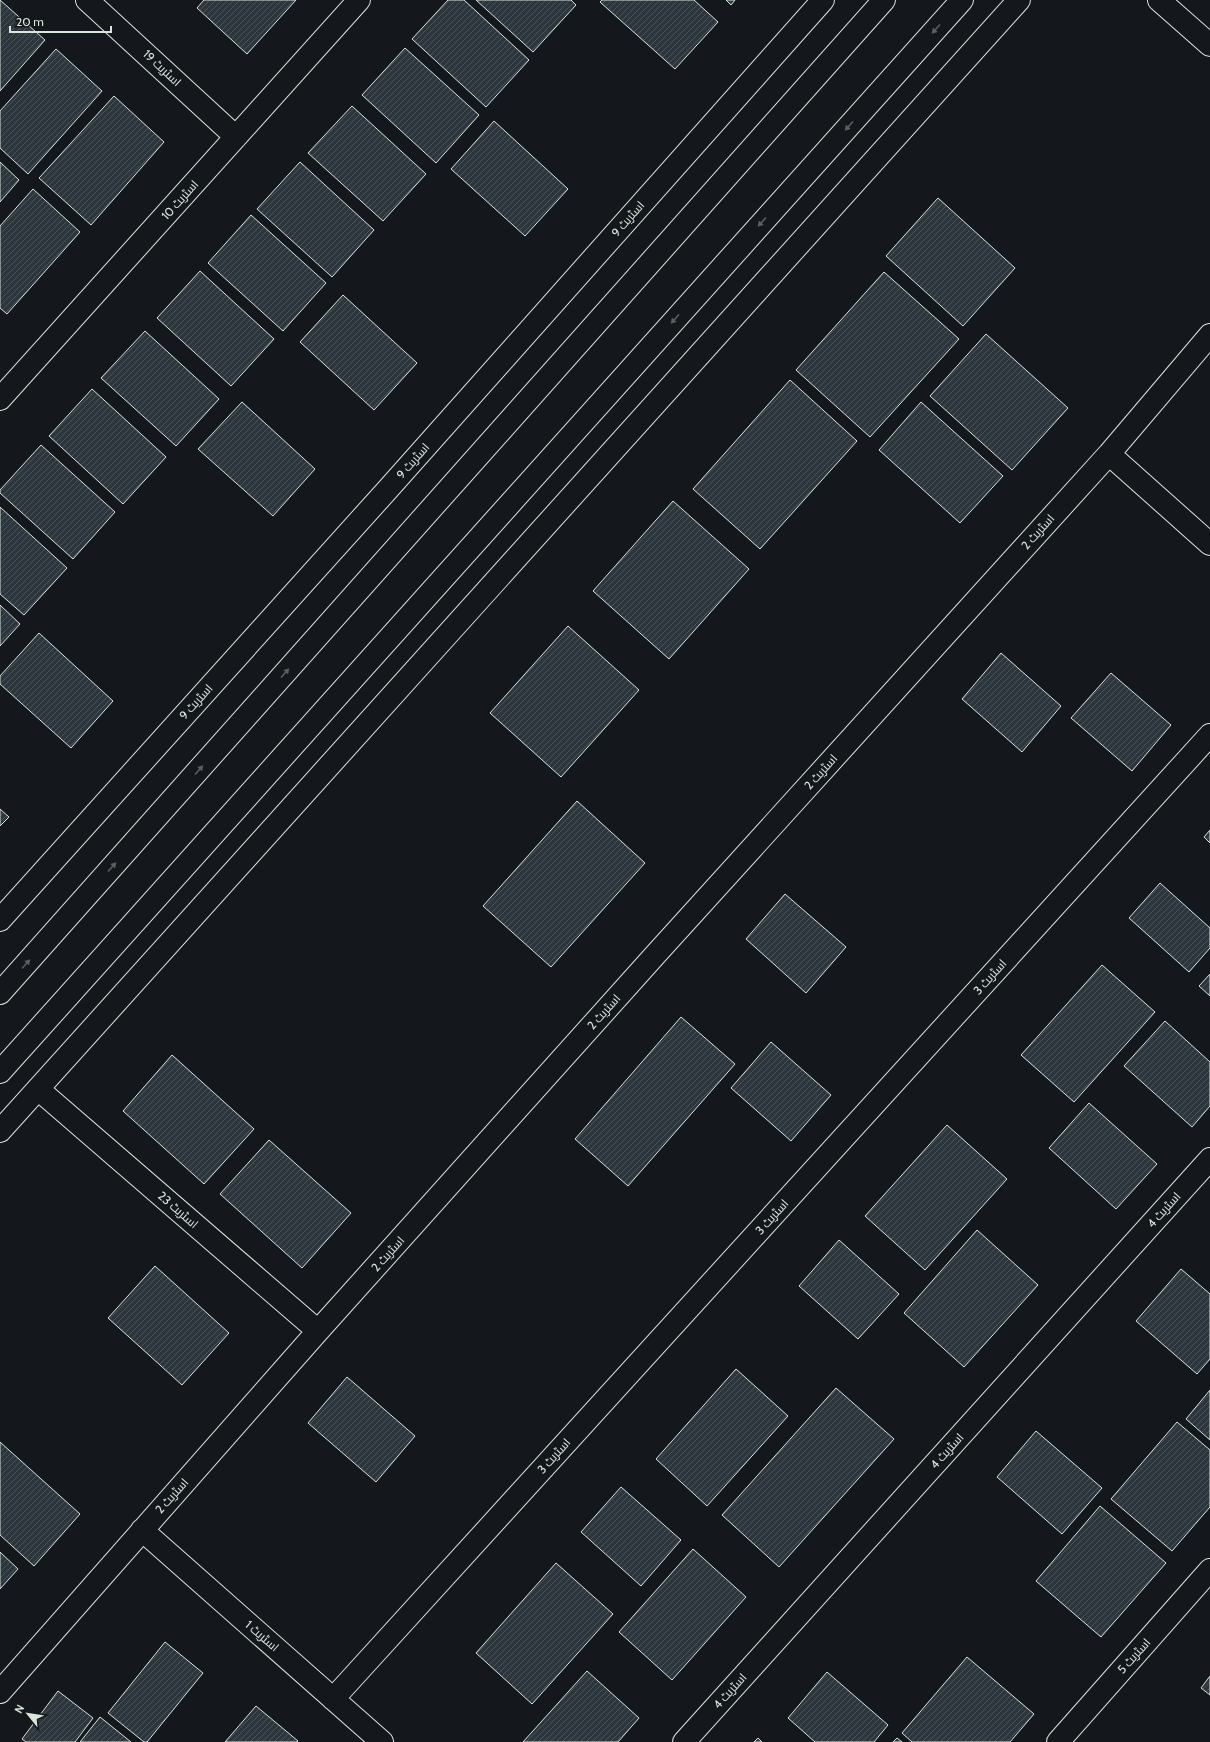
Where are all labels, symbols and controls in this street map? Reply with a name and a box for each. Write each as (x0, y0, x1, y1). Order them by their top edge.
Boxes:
scale bar (10, 8, 111, 34)
text: 20 m (16, 14, 44, 29)
one-way arrow (931, 24, 941, 34)
street label: اسٹریٹ 19 (140, 46, 185, 89)
one-way arrow (844, 121, 854, 131)
street label: اسٹریٹ 10 (158, 177, 201, 223)
street label: اسٹریٹ 9 (608, 198, 647, 240)
one-way arrow (758, 218, 767, 227)
one-way arrow (671, 314, 680, 324)
street label: اسٹریٹ 9 (393, 440, 432, 482)
street label: اسٹریٹ 2 (1018, 511, 1057, 552)
one-way arrow (281, 667, 290, 678)
street label: اسٹریٹ 9 (176, 681, 216, 723)
street label: اسٹریٹ 2 (801, 751, 840, 792)
one-way arrow (194, 765, 203, 774)
one-way arrow (108, 861, 117, 872)
street label: اسٹریٹ 3 (970, 956, 1009, 997)
one-way arrow (21, 959, 31, 969)
street label: اسٹریٹ 2 (584, 991, 623, 1032)
street label: اسٹریٹ 23 (155, 1188, 202, 1231)
street label: اسٹریٹ 4 (1144, 1189, 1184, 1231)
street label: اسٹریٹ 3 (752, 1196, 791, 1237)
street label: اسٹریٹ 2 (368, 1233, 407, 1274)
street label: اسٹریٹ 4 (927, 1430, 967, 1472)
street label: اسٹریٹ 3 (534, 1435, 573, 1476)
street label: اسٹریٹ 2 (152, 1475, 191, 1516)
street label: اسٹریٹ 1 (242, 1617, 282, 1654)
street label: اسٹریٹ 5 (1114, 1635, 1153, 1676)
street label: اسٹریٹ 4 (710, 1670, 750, 1712)
north arrow (8, 1694, 48, 1734)
text: N (11, 1702, 27, 1716)

